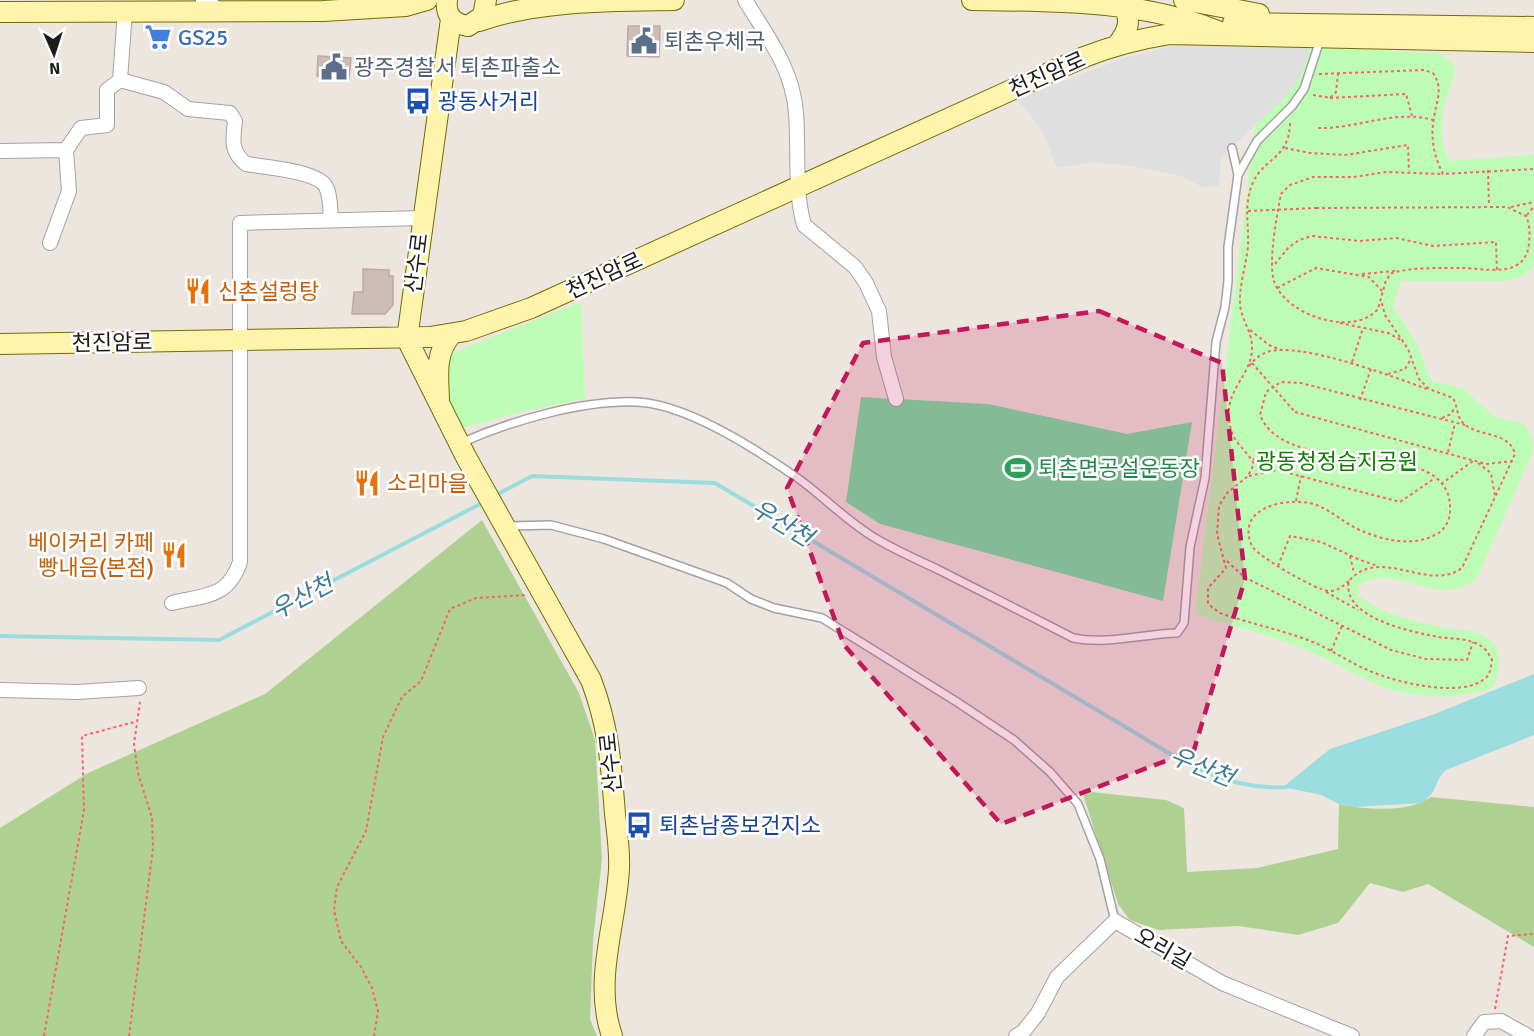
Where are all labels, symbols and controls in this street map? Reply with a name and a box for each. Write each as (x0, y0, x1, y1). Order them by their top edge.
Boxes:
supermarket icon: GS25 (143, 22, 173, 52)
north arrow (24, 24, 84, 84)
place label: GS25 (178, 24, 228, 51)
public building icon: 퇴촌우체국 (629, 26, 659, 56)
place label: 퇴촌우체국 (664, 28, 765, 55)
street label: 천진암로 (1005, 46, 1090, 103)
public building icon: 광주경찰서 퇴촌파출소 (319, 52, 349, 82)
place label: 광주경찰서 퇴촌파출소 (354, 54, 561, 81)
text: N (49, 58, 61, 78)
bus stop icon: 광동사거리 (403, 86, 433, 116)
place label: 광동사거리 (438, 88, 539, 115)
street label: 산수로 (399, 231, 434, 295)
street label: 천진암로 (562, 246, 647, 305)
restaurant icon: 신촌설렁탕 (183, 276, 213, 306)
place label: 신촌설렁탕 (218, 278, 319, 305)
street label: 천진암로 (71, 328, 153, 357)
park label: 광동청정습지공원 (1256, 448, 1418, 475)
sports icon: 퇴촌면공설운동장 (1003, 453, 1033, 483)
place label: 퇴촌면공설운동장 (1038, 455, 1200, 482)
restaurant icon: 소리마을 (352, 468, 382, 498)
place label: 소리마을 (387, 470, 468, 497)
water label: 우산천 (746, 493, 821, 554)
place label: 베이커리 카페 빵내음(본점) (28, 529, 154, 581)
restaurant icon: 베이커리 카페 빵내음(본점) (159, 540, 189, 570)
water label: 우산천 (266, 567, 341, 626)
street label: 산수로 (594, 731, 627, 795)
water label: 우산천 (1166, 741, 1241, 794)
bus stop icon: 퇴촌남종보건지소 (624, 810, 654, 840)
place label: 퇴촌남종보건지소 (659, 812, 821, 839)
street label: 오리길 (1130, 922, 1196, 975)

